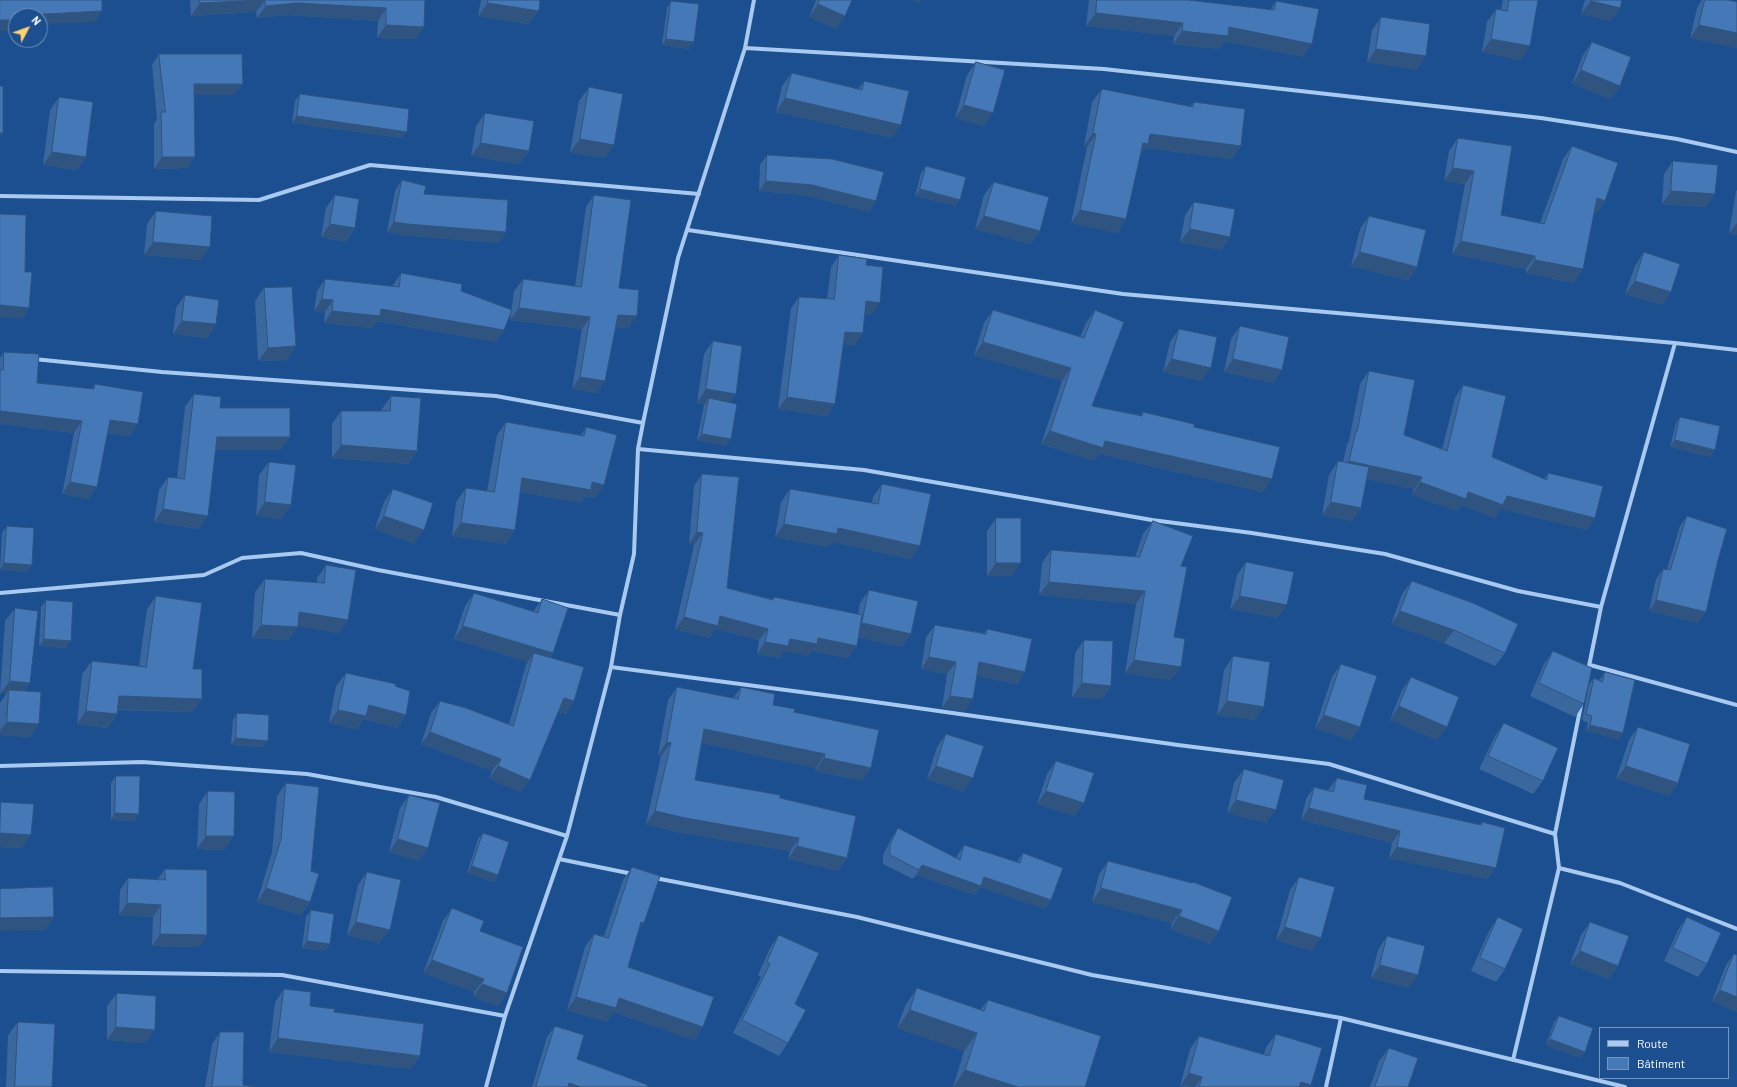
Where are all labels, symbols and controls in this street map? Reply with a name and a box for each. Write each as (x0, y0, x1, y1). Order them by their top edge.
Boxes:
north arrow (8, 8, 48, 48)
text: N (29, 13, 44, 27)
legend (1599, 1027, 1729, 1079)
text: Route (1637, 1036, 1668, 1050)
text: Bâtiment (1637, 1056, 1685, 1070)

